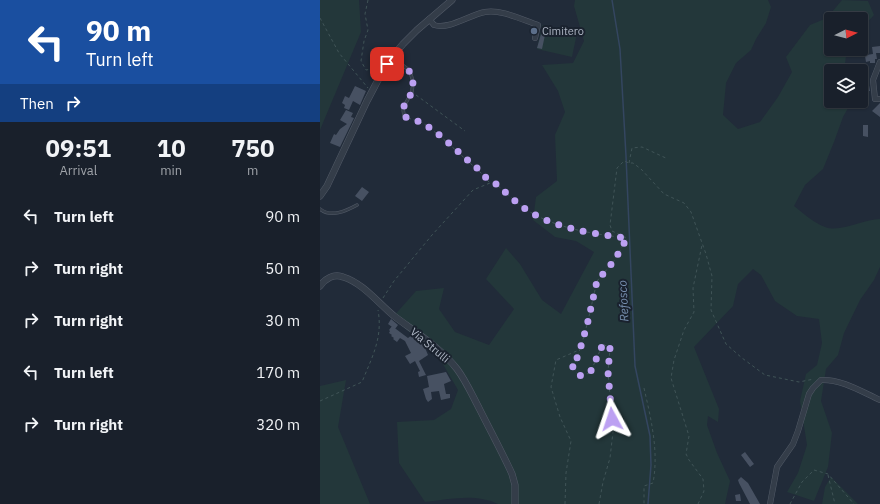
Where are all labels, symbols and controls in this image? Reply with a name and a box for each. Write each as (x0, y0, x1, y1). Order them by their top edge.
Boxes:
text: 90 m (86, 12, 151, 49)
north arrow (824, 12, 868, 56)
map controls (824, 12, 868, 108)
icon: left (20, 16, 72, 68)
place label: Cimitero (542, 24, 584, 38)
marker: Cimitero (529, 26, 539, 36)
pin (370, 47, 404, 81)
text: Turn left (86, 48, 154, 71)
icon: arrive (376, 53, 398, 75)
button: layers (824, 64, 868, 108)
icon: right (62, 92, 84, 114)
text: Then (20, 94, 54, 113)
text: 09:51 (46, 132, 111, 164)
text: 10 (157, 132, 186, 164)
text: 750 (231, 132, 274, 164)
text: Arrival (59, 162, 97, 179)
text: min (160, 162, 182, 179)
text: m (247, 162, 258, 179)
icon: left (20, 205, 42, 227)
text: Turn left (54, 207, 114, 226)
text: 90 m (265, 207, 300, 226)
icon: right (20, 257, 42, 279)
text: Turn right (54, 259, 123, 278)
text: 50 m (265, 259, 300, 278)
water label: Refosco (614, 279, 632, 322)
icon: right (20, 309, 42, 331)
text: Turn right (54, 311, 123, 330)
text: 30 m (265, 311, 300, 330)
street label: Via Strulli (407, 324, 453, 366)
icon: left (20, 361, 42, 383)
text: Turn left (54, 363, 114, 382)
text: 170 m (256, 363, 300, 382)
position arrow (591, 398, 633, 440)
icon: right (20, 413, 42, 435)
text: Turn right (54, 415, 123, 434)
text: 320 m (256, 415, 300, 434)

